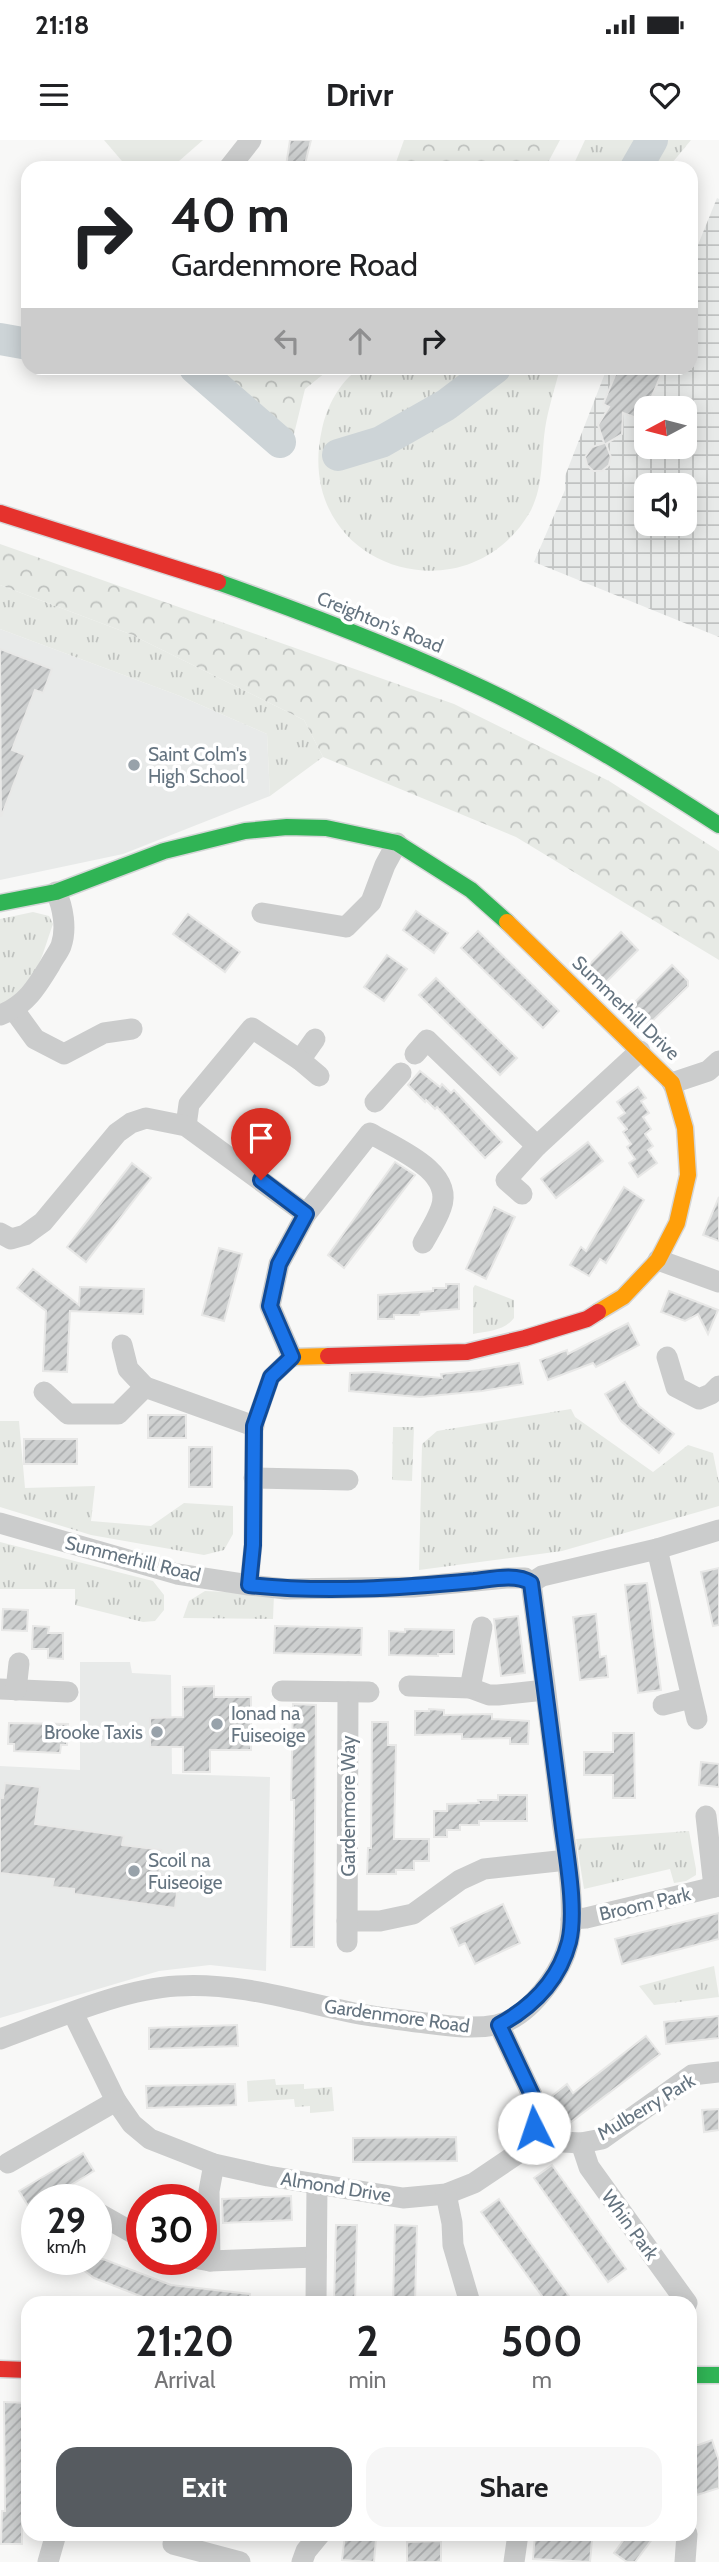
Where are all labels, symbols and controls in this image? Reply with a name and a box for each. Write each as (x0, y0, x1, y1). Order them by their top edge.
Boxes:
text: 21:18 (35, 9, 89, 41)
text: Drivr (326, 75, 393, 114)
icon: menu (35, 76, 73, 114)
icon: heart (646, 76, 684, 114)
text: 40 m (171, 185, 290, 244)
icon: right (56, 189, 147, 280)
text: Gardenmore Road (171, 245, 418, 284)
icon: left (268, 322, 306, 360)
icon: ahead (341, 322, 379, 360)
icon: right (414, 322, 452, 360)
north arrow (634, 396, 696, 458)
map controls (634, 396, 697, 536)
button: sound (634, 473, 697, 536)
street label: Creighton's Road (314, 586, 446, 658)
place label: Saint Colm's High School (148, 743, 247, 788)
marker: Saint Colm's High School (126, 757, 142, 773)
street label: Summerhill Drive (568, 951, 685, 1065)
pin (231, 1108, 291, 1180)
icon: arrive (242, 1119, 280, 1157)
street label: Summerhill Road (63, 1531, 203, 1587)
place label: Ionad na Fuiseoige (231, 1702, 306, 1747)
marker: Ionad na Fuiseoige (209, 1716, 225, 1732)
place label: Brooke Taxis (44, 1721, 143, 1744)
marker: Brooke Taxis (149, 1724, 165, 1740)
street label: Gardenmore Way (337, 1735, 360, 1876)
place label: Scoil na Fuiseoige (148, 1849, 223, 1894)
marker: Scoil na Fuiseoige (126, 1863, 142, 1879)
street label: Broom Park (597, 1882, 693, 1926)
street label: Gardenmore Road (323, 1994, 471, 2038)
street label: Mulberry Park (593, 2069, 699, 2145)
position arrow (497, 2091, 571, 2165)
street label: Almond Drive (279, 2167, 393, 2207)
speed limit sign: 30 (126, 2184, 217, 2275)
street label: Whin Park (597, 2185, 664, 2265)
text: 29 (47, 2199, 86, 2242)
text: km/h (47, 2236, 86, 2258)
text: 21:20 (135, 2315, 234, 2367)
text: 2 (356, 2315, 379, 2367)
text: 500 (501, 2315, 583, 2367)
text: Arrival (154, 2366, 215, 2394)
text: min (349, 2366, 386, 2394)
text: m (532, 2366, 552, 2394)
button: Exit (56, 2447, 352, 2527)
button: Share (366, 2447, 662, 2527)

